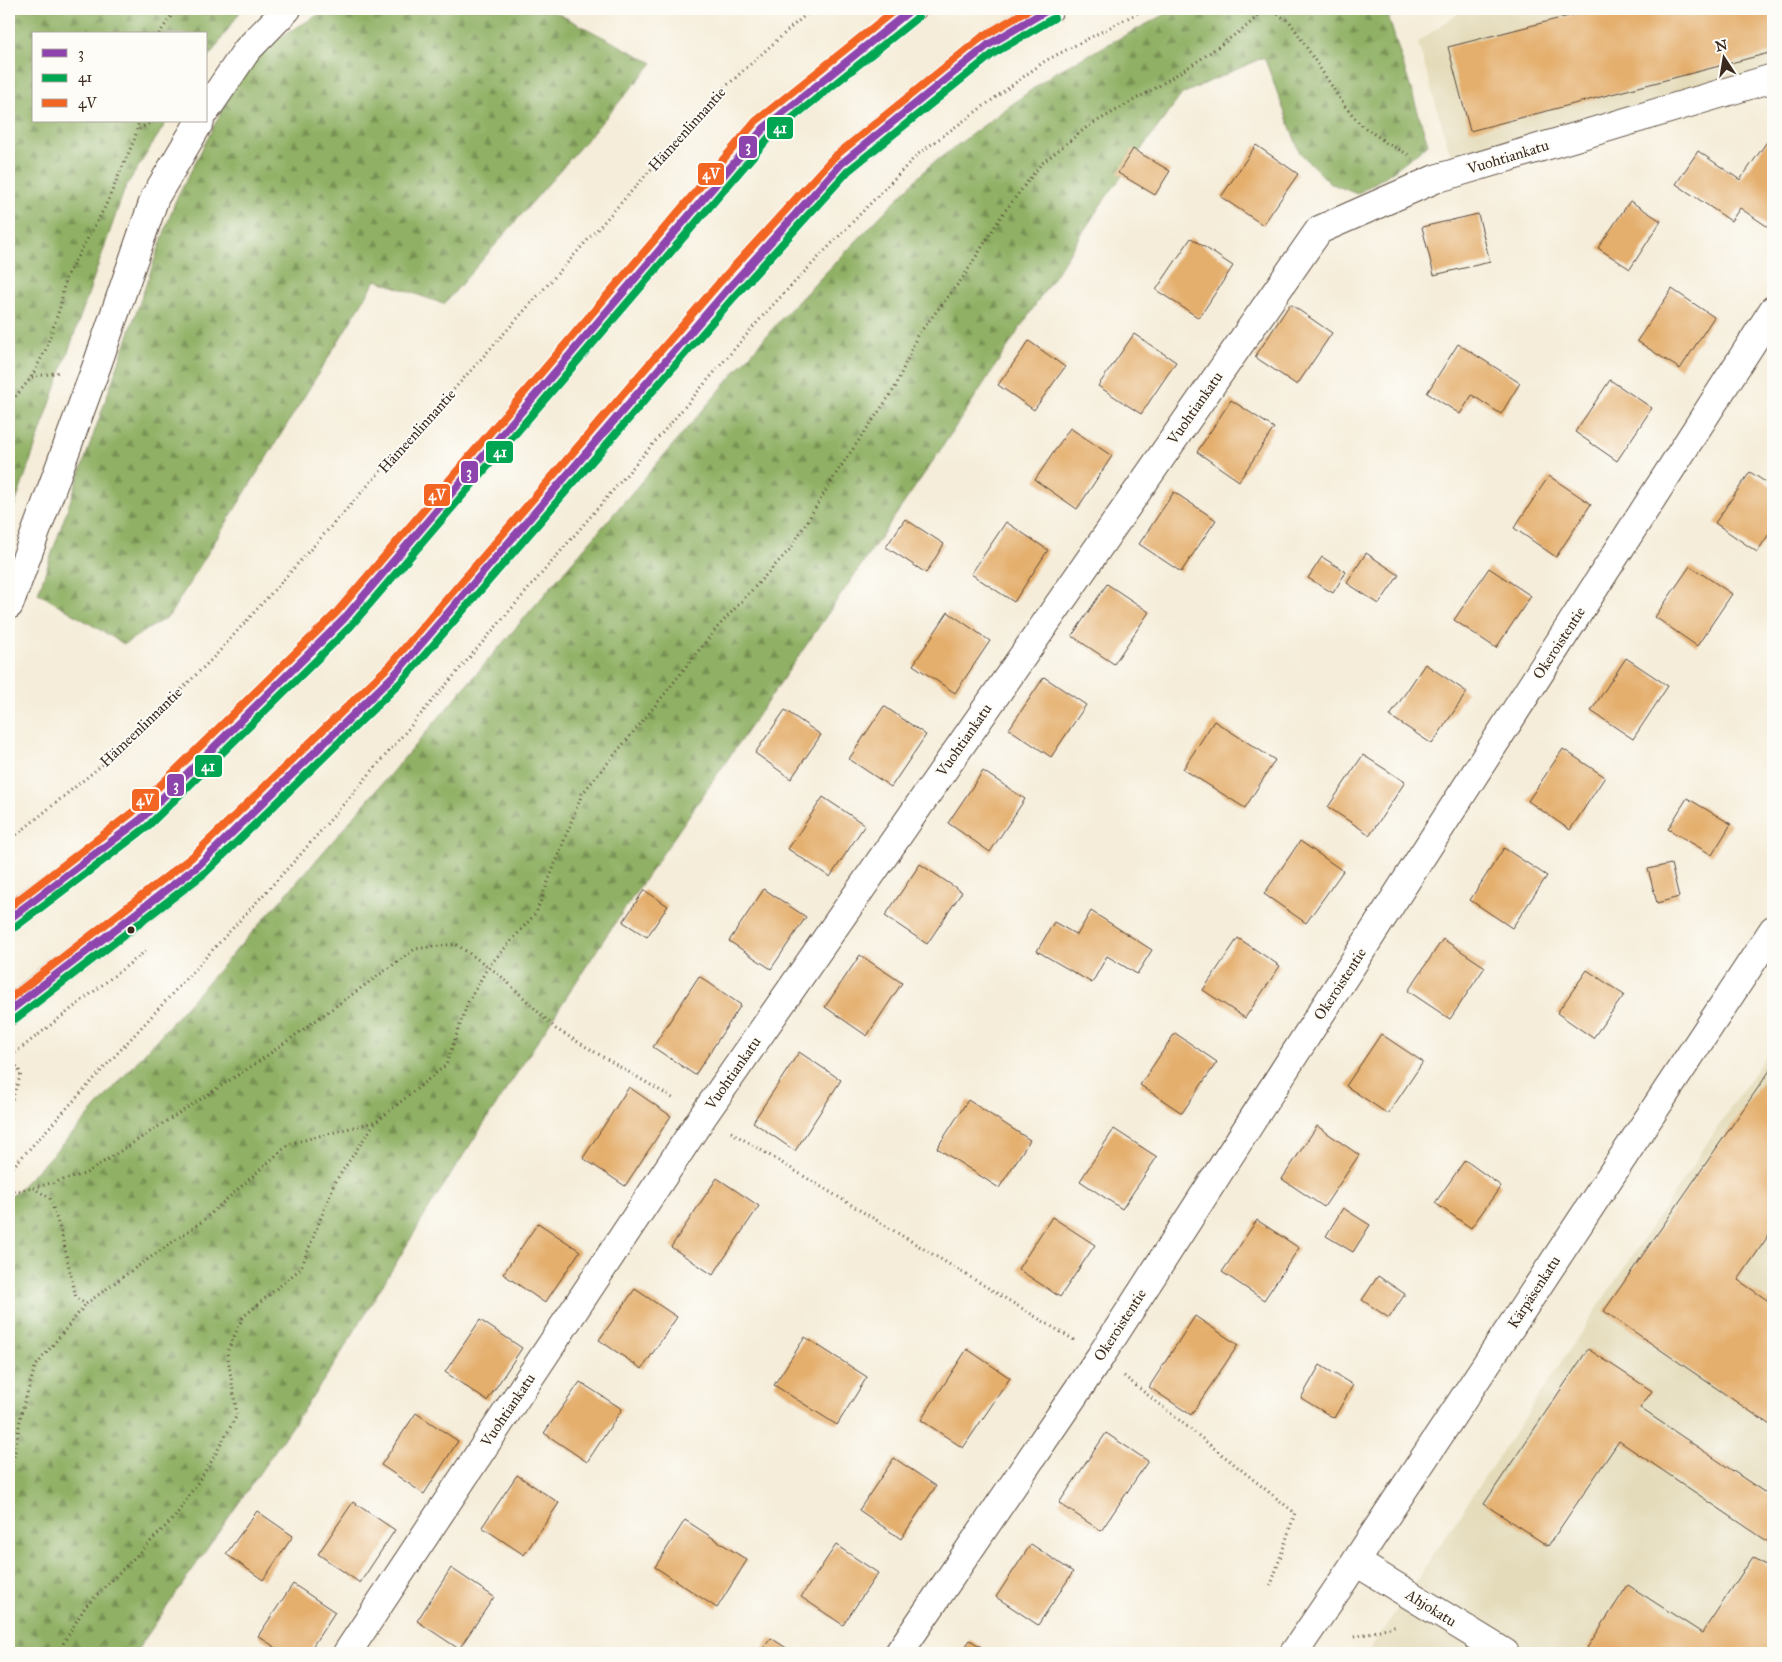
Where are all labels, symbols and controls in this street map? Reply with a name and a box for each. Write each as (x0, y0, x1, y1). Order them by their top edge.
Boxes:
legend (32, 32, 208, 122)
north arrow (1700, 32, 1750, 82)
text: N (1714, 36, 1729, 55)
text: 3 (78, 44, 84, 62)
text: 41 (78, 68, 92, 86)
street label: Hämeenlinnantie (645, 83, 729, 175)
text: 4V (78, 94, 97, 112)
line badge: 41 (766, 116, 794, 140)
text: 41 (773, 120, 787, 138)
line badge: 3 (738, 135, 758, 159)
street label: Vuohtiankatu (1464, 136, 1551, 178)
text: 3 (745, 138, 751, 156)
line badge: 4V (697, 162, 725, 186)
text: 4V (702, 166, 721, 184)
street label: Vuohtiankatu (1163, 368, 1227, 449)
street label: Hämeenlinnantie (375, 385, 459, 477)
line badge: 41 (485, 440, 514, 464)
text: 41 (493, 444, 507, 462)
line badge: 3 (460, 460, 479, 484)
text: 3 (466, 464, 472, 482)
line badge: 4V (423, 483, 451, 507)
text: 4V (428, 487, 447, 505)
street label: Okeroistentie (1529, 604, 1589, 682)
street label: Hämeenlinnantie (96, 683, 186, 771)
street label: Vuohtiankatu (932, 700, 996, 781)
line badge: 41 (194, 754, 223, 778)
text: 41 (201, 758, 215, 776)
line badge: 3 (166, 773, 185, 797)
text: 3 (173, 777, 179, 795)
line badge: 4V (131, 788, 160, 812)
text: 4V (136, 792, 155, 810)
unlabelled marker (126, 925, 136, 935)
street label: Okeroistentie (1310, 945, 1370, 1023)
street label: Vuohtiankatu (701, 1033, 765, 1114)
street label: Kärpäsenkatu (1504, 1252, 1564, 1332)
street label: Okeroistentie (1090, 1286, 1150, 1364)
street label: Vuohtiankatu (476, 1370, 539, 1451)
street label: Ahjokatu (1402, 1585, 1460, 1631)

